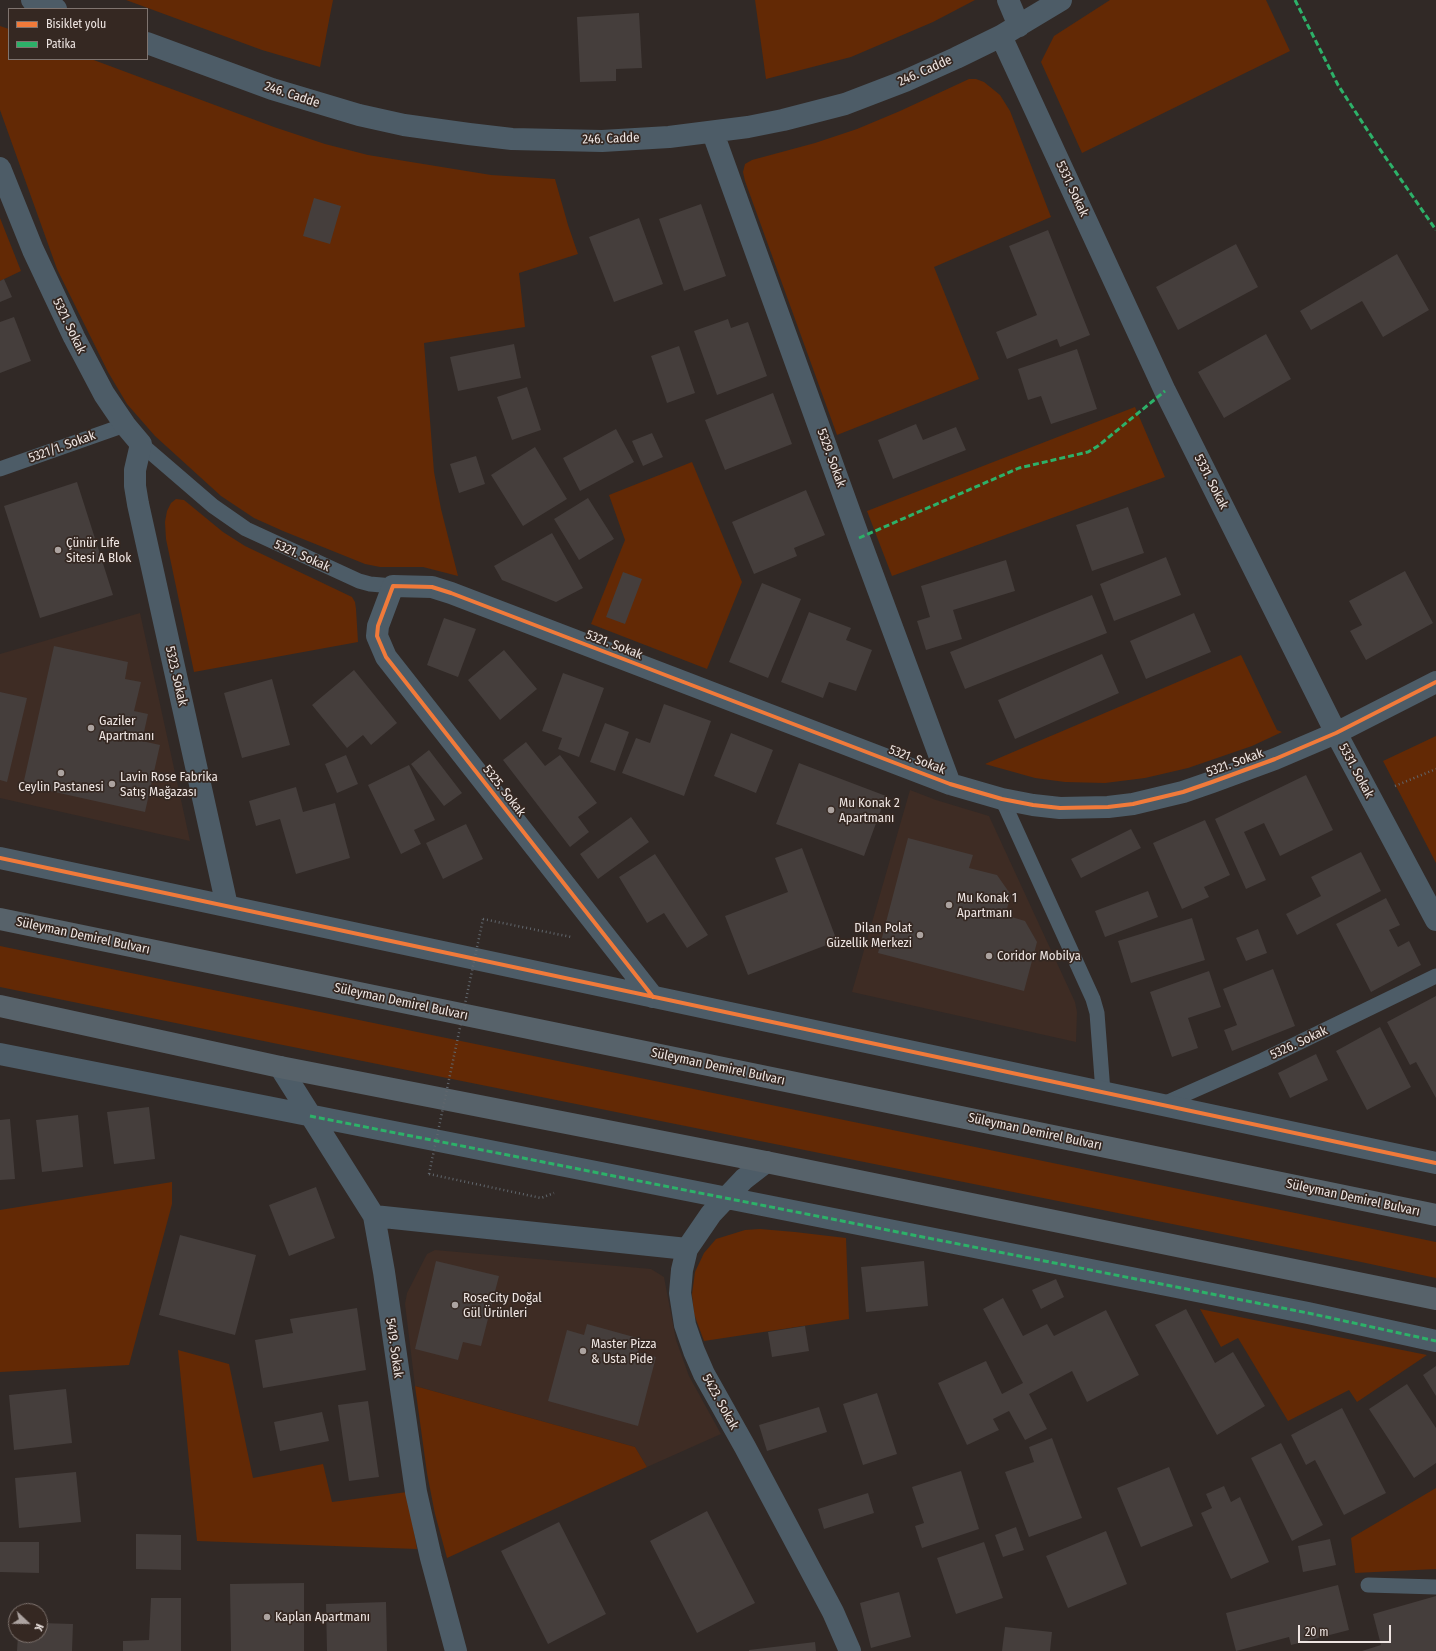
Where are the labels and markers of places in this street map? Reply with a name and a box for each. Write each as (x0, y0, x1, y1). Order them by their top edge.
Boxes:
place label: Çünür Life Sitesi A Blok (66, 535, 131, 566)
marker: Çünür Life Sitesi A Blok (53, 545, 63, 555)
place label: Gaziler Apartmanı (99, 713, 154, 744)
marker: Gaziler Apartmanı (86, 723, 96, 733)
marker: Ceylin Pastanesi (56, 768, 66, 778)
place label: Lavin Rose Fabrika Satış Mağazası (120, 769, 218, 800)
place label: Ceylin Pastanesi (18, 779, 104, 795)
marker: Lavin Rose Fabrika Satış Mağazası (107, 779, 117, 789)
place label: Mu Konak 2 Apartmanı (839, 795, 900, 826)
marker: Mu Konak 2 Apartmanı (826, 805, 836, 815)
place label: Mu Konak 1 Apartmanı (957, 890, 1017, 921)
marker: Mu Konak 1 Apartmanı (944, 900, 954, 910)
place label: Dilan Polat Güzellik Merkezi (826, 920, 912, 951)
marker: Dilan Polat Güzellik Merkezi (915, 930, 925, 940)
place label: Coridor Mobilya (997, 948, 1081, 964)
marker: Coridor Mobilya (984, 951, 994, 961)
place label: RoseCity Doğal Gül Ürünleri (463, 1290, 542, 1321)
marker: RoseCity Doğal Gül Ürünleri (450, 1300, 460, 1310)
place label: Master Pizza & Usta Pide (591, 1336, 657, 1367)
marker: Master Pizza & Usta Pide (578, 1346, 588, 1356)
place label: Kaplan Apartmanı (275, 1609, 370, 1625)
marker: Kaplan Apartmanı (262, 1612, 272, 1622)

